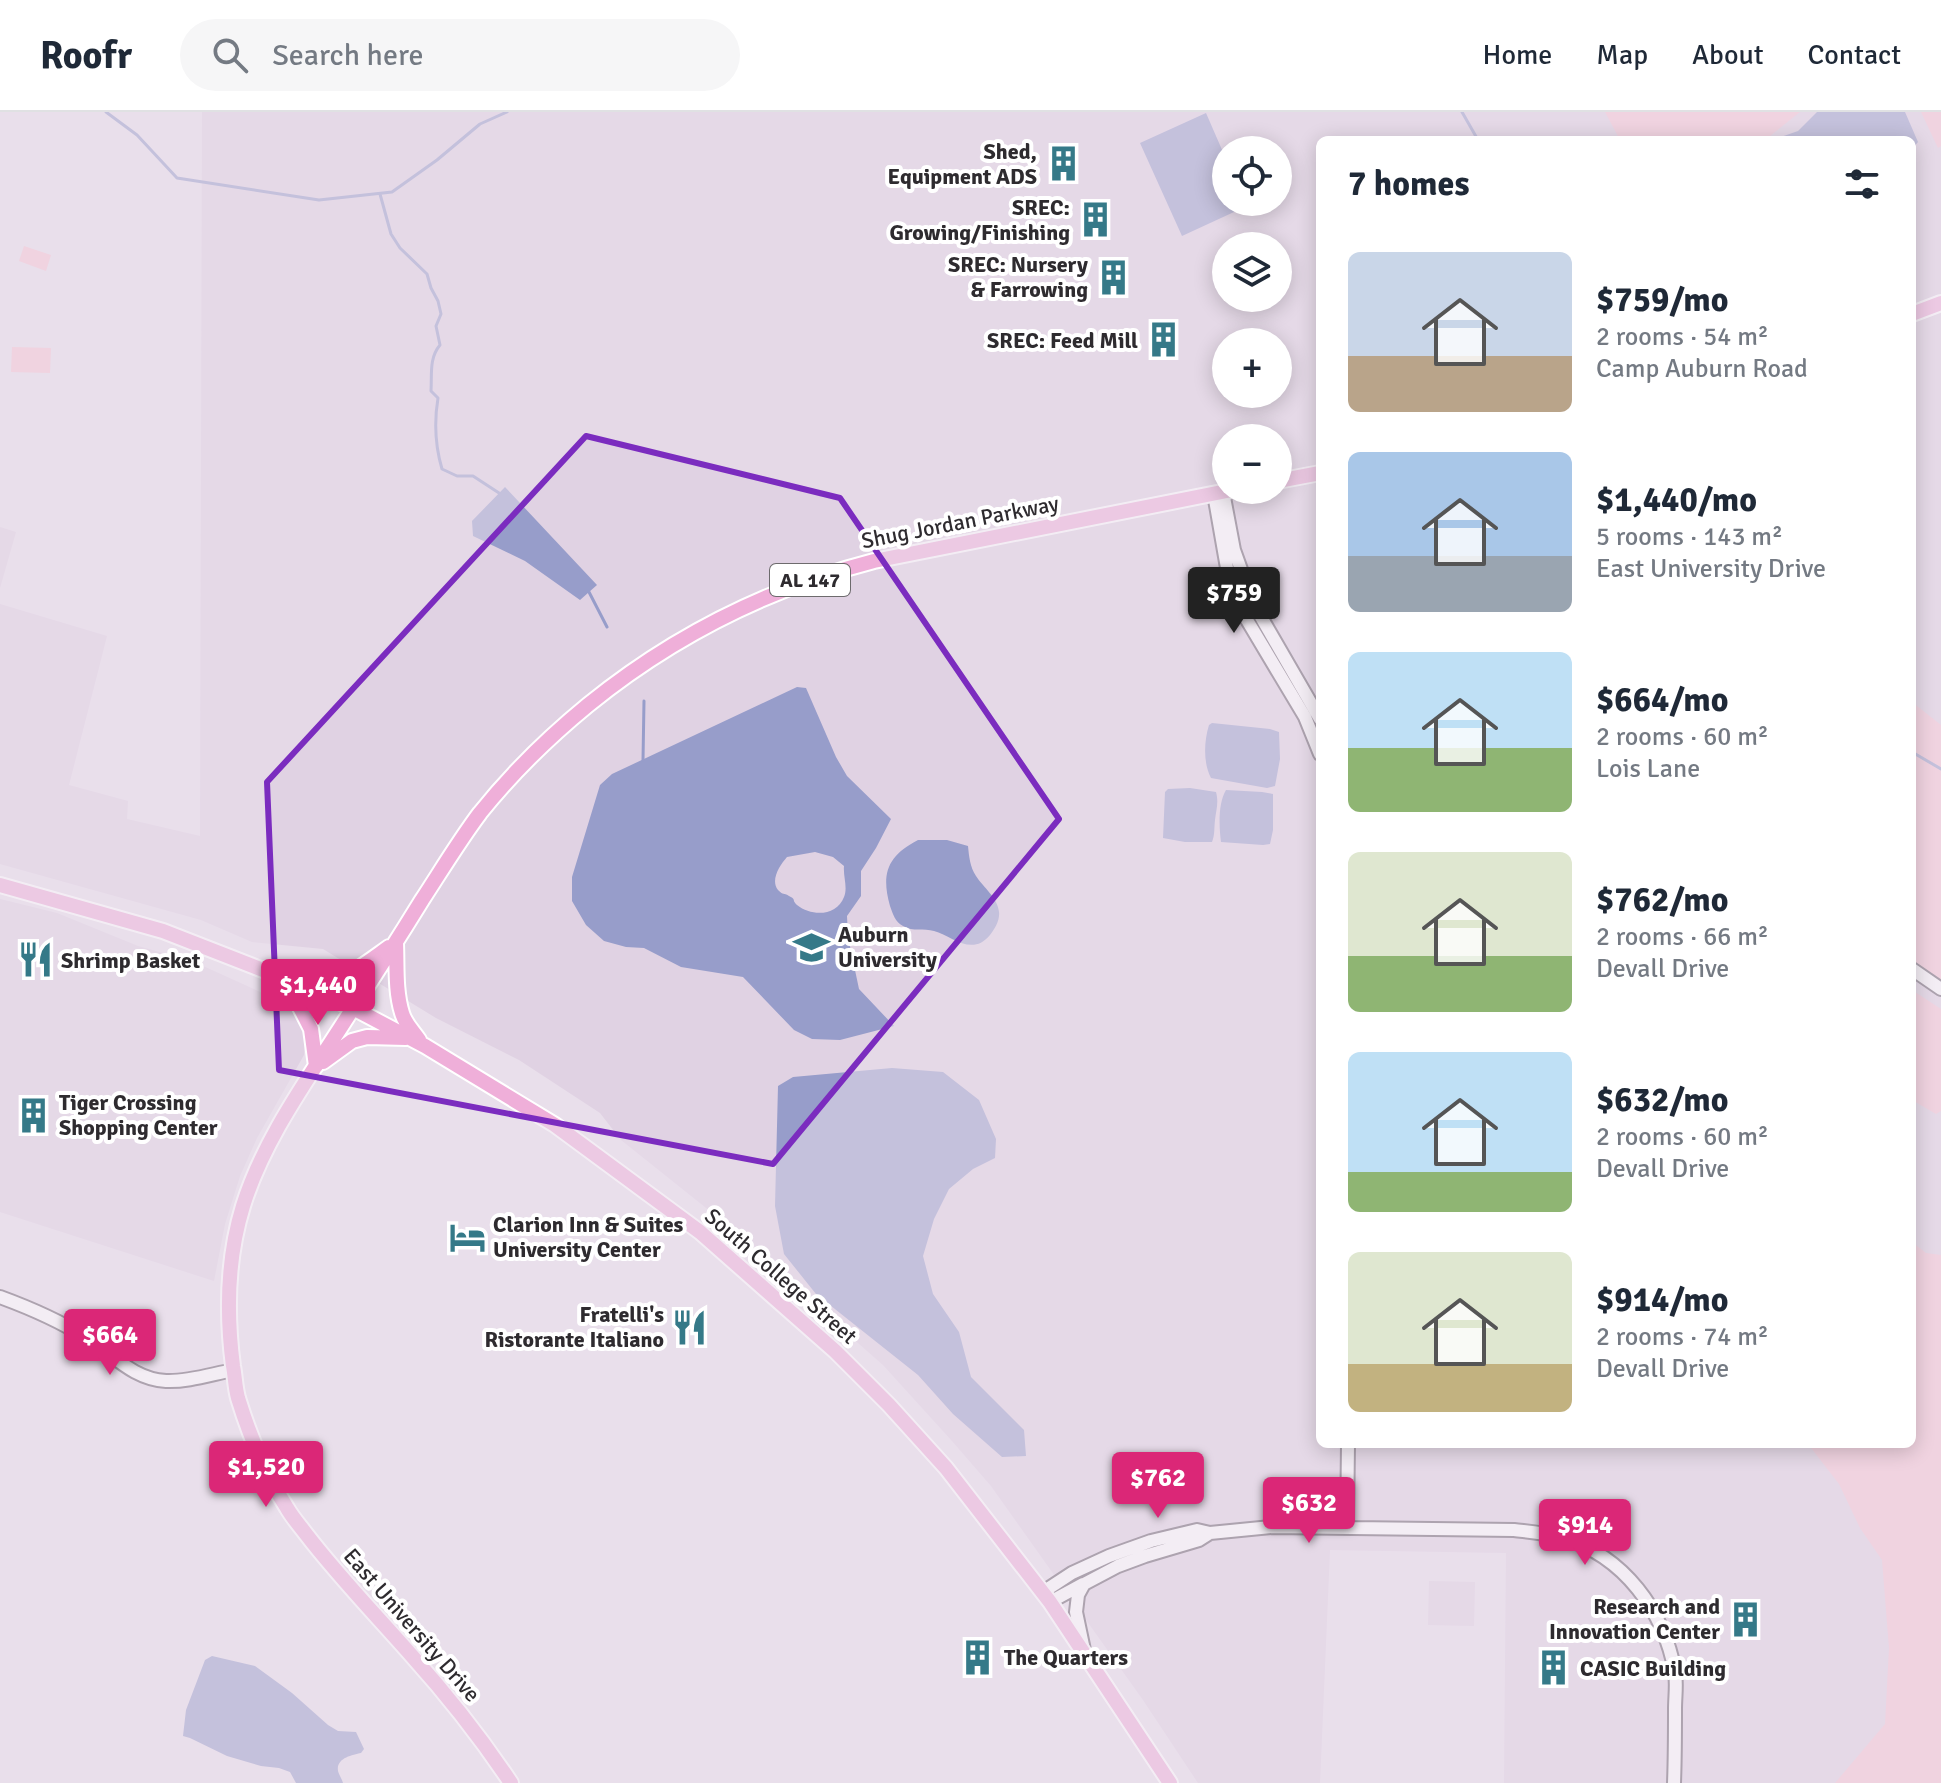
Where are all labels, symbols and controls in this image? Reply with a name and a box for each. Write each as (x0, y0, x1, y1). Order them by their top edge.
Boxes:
search box (180, 19, 740, 91)
text: Roofr (40, 32, 132, 79)
icon: search (208, 33, 252, 77)
text: Search here (272, 37, 423, 74)
text: Home (1483, 38, 1552, 72)
text: Map (1596, 38, 1648, 72)
text: About (1692, 38, 1764, 72)
text: Contact (1808, 38, 1901, 72)
map controls (1212, 136, 1292, 504)
button: locate (1212, 136, 1292, 216)
place label: Shed, Equipment ADS (888, 138, 1037, 190)
building icon: Shed, Equipment ADS (1044, 145, 1082, 183)
icon: filters (1840, 162, 1884, 206)
text: 7 homes (1348, 163, 1469, 205)
place label: SREC: Growing/Finishing (889, 194, 1070, 246)
building icon: SREC: Growing/Finishing (1077, 201, 1115, 239)
button: layers (1212, 232, 1292, 312)
place label: SREC: Nursery & Farrowing (948, 251, 1088, 303)
building icon: SREC: Nursery & Farrowing (1095, 258, 1133, 296)
text: $759/mo (1596, 279, 1729, 321)
icon: home (1412, 284, 1508, 380)
building icon: SREC: Feed Mill (1145, 321, 1183, 359)
text: 2 rooms · 54 m² (1596, 321, 1769, 353)
place label: SREC: Feed Mill (987, 327, 1138, 354)
button: + (1212, 328, 1292, 408)
text: Camp Auburn Road (1596, 353, 1808, 385)
button: − (1212, 424, 1292, 504)
text: $1,440/mo (1596, 479, 1757, 521)
icon: home (1412, 484, 1508, 580)
street label: Shug Jordan Parkway (859, 489, 1062, 554)
text: 5 rooms · 143 m² (1596, 521, 1783, 553)
text: East University Drive (1596, 553, 1826, 585)
road number: AL 147 (770, 564, 850, 596)
pin: $759 (1187, 567, 1281, 635)
text: $759 (1206, 577, 1262, 609)
text: $664/mo (1596, 679, 1729, 721)
icon: home (1412, 684, 1508, 780)
text: 2 rooms · 60 m² (1596, 721, 1769, 753)
text: Lois Lane (1596, 753, 1700, 785)
text: $762/mo (1596, 879, 1729, 921)
icon: home (1412, 884, 1508, 980)
place label: Auburn University (838, 921, 937, 973)
text: 2 rooms · 66 m² (1596, 921, 1769, 953)
school or university icon: Auburn University (793, 928, 831, 966)
restaurant icon: Shrimp Basket (16, 941, 54, 979)
place label: Shrimp Basket (61, 947, 200, 974)
text: Devall Drive (1596, 953, 1729, 985)
pin: $1,440 (253, 959, 383, 1027)
text: $1,440 (279, 969, 357, 1001)
text: $632/mo (1596, 1079, 1729, 1121)
icon: home (1412, 1084, 1508, 1180)
place label: Tiger Crossing Shopping Center (59, 1089, 218, 1141)
building icon: Tiger Crossing Shopping Center (14, 1096, 52, 1134)
text: 2 rooms · 60 m² (1596, 1121, 1769, 1153)
text: Devall Drive (1596, 1153, 1729, 1185)
street label: South College Street (699, 1202, 863, 1350)
place label: Clarion Inn & Suites University Center (493, 1211, 684, 1263)
hotel icon: Clarion Inn & Suites University Center (448, 1218, 486, 1256)
text: $914/mo (1596, 1279, 1729, 1321)
icon: home (1412, 1284, 1508, 1380)
place label: Fratelli's Ristorante Italiano (485, 1301, 664, 1353)
restaurant icon: Fratelli's Ristorante Italiano (671, 1308, 709, 1346)
pin: $664 (63, 1309, 157, 1377)
text: $664 (82, 1319, 138, 1351)
text: 2 rooms · 74 m² (1596, 1321, 1769, 1353)
text: Devall Drive (1596, 1353, 1729, 1385)
pin: $1,520 (201, 1441, 331, 1509)
text: $1,520 (227, 1451, 305, 1483)
pin: $762 (1111, 1452, 1205, 1520)
text: $762 (1130, 1462, 1186, 1494)
pin: $632 (1262, 1477, 1356, 1545)
text: $632 (1281, 1487, 1337, 1519)
pin: $914 (1538, 1499, 1632, 1567)
text: $914 (1557, 1509, 1613, 1541)
street label: East University Drive (338, 1543, 486, 1707)
place label: Research and Innovation Center (1549, 1593, 1720, 1645)
building icon: Research and Innovation Center (1727, 1600, 1765, 1638)
building icon: The Quarters (959, 1638, 997, 1676)
place label: The Quarters (1004, 1644, 1128, 1671)
building icon: CASIC Building (1535, 1649, 1573, 1687)
place label: CASIC Building (1580, 1655, 1726, 1682)

